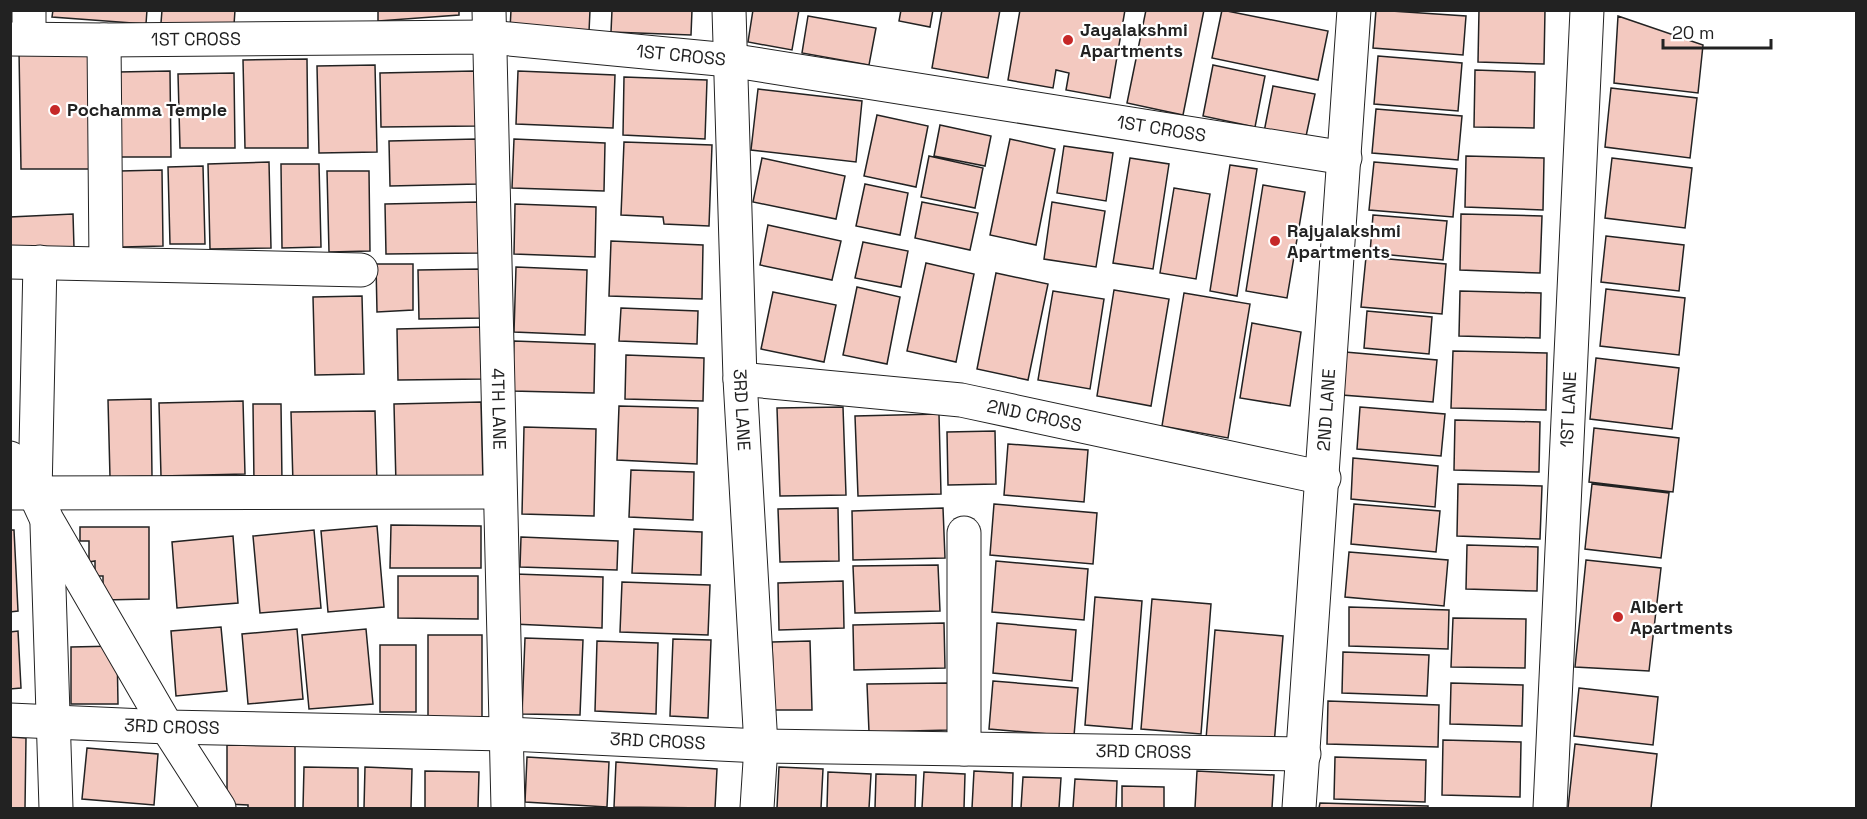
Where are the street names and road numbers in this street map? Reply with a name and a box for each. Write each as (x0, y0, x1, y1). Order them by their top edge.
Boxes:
street label: 1ST CROSS (151, 27, 241, 51)
street label: 1ST CROSS (635, 39, 727, 71)
street label: 1ST CROSS (1115, 110, 1208, 147)
street label: 4TH LANE (487, 368, 511, 450)
street label: 3RD LANE (729, 368, 756, 451)
street label: 2ND LANE (1312, 368, 1340, 452)
street label: 1ST LANE (1555, 371, 1581, 448)
street label: 2ND CROSS (985, 394, 1084, 437)
street label: 3RD CROSS (123, 713, 220, 739)
street label: 3RD CROSS (609, 727, 706, 754)
street label: 3RD CROSS (1095, 739, 1192, 763)

